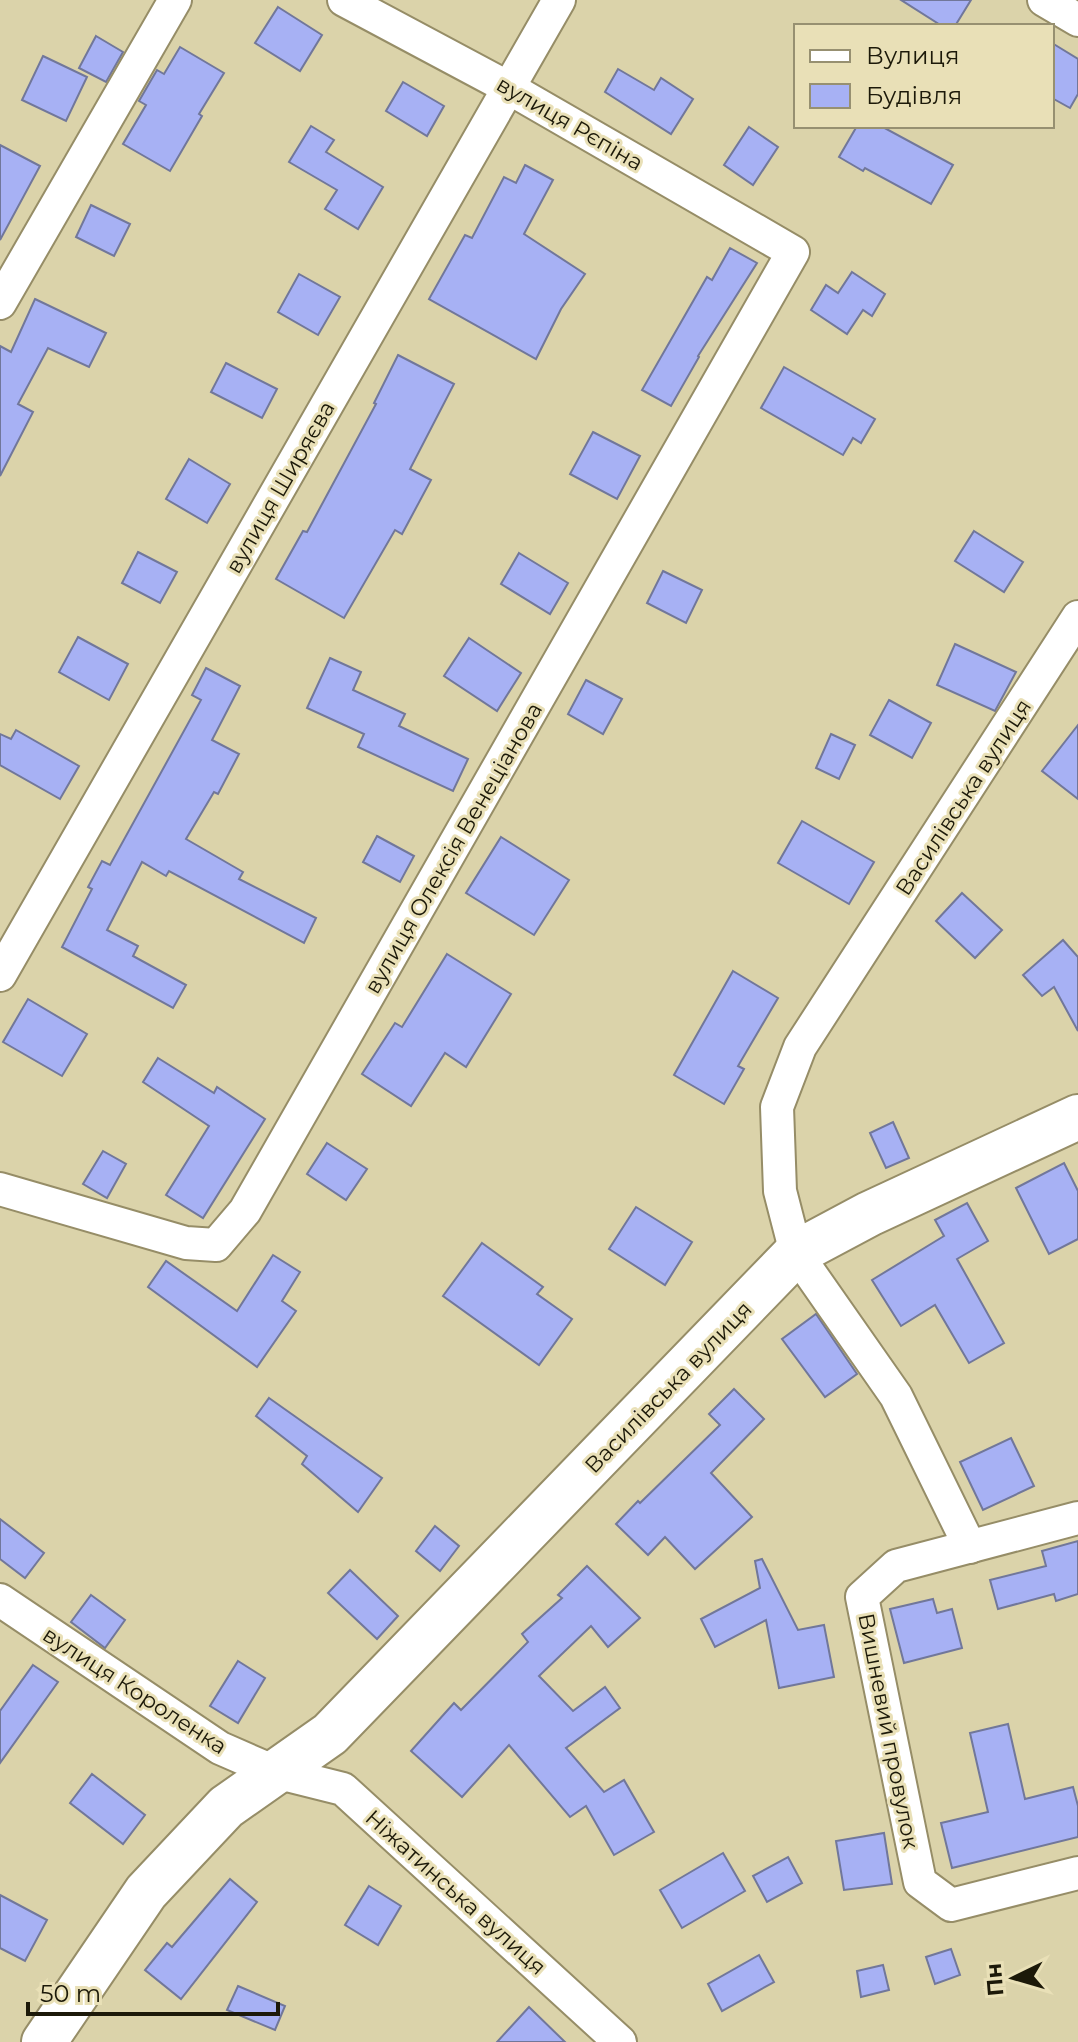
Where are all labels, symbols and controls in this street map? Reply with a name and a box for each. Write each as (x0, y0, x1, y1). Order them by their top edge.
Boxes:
legend (794, 24, 1054, 128)
text: Вулиця (866, 41, 959, 70)
street label: вулиця Рєпіна (492, 71, 648, 176)
text: Будівля (866, 81, 962, 110)
street label: вулиця Ширяєва (220, 396, 341, 578)
street label: Василівська вулиця (890, 694, 1037, 900)
street label: вулиця Олексія Венеціанова (359, 698, 548, 999)
street label: Василівська вулиця (579, 1296, 757, 1479)
street label: Вишневий провулок (852, 1611, 925, 1851)
street label: вулиця Короленка (38, 1621, 232, 1760)
street label: Ніжатинська вулиця (360, 1804, 552, 1981)
north arrow (974, 1938, 1054, 2018)
text: Пн (980, 1962, 1009, 1997)
scale bar (28, 1966, 278, 2016)
text: 50 m (40, 1979, 101, 2008)

